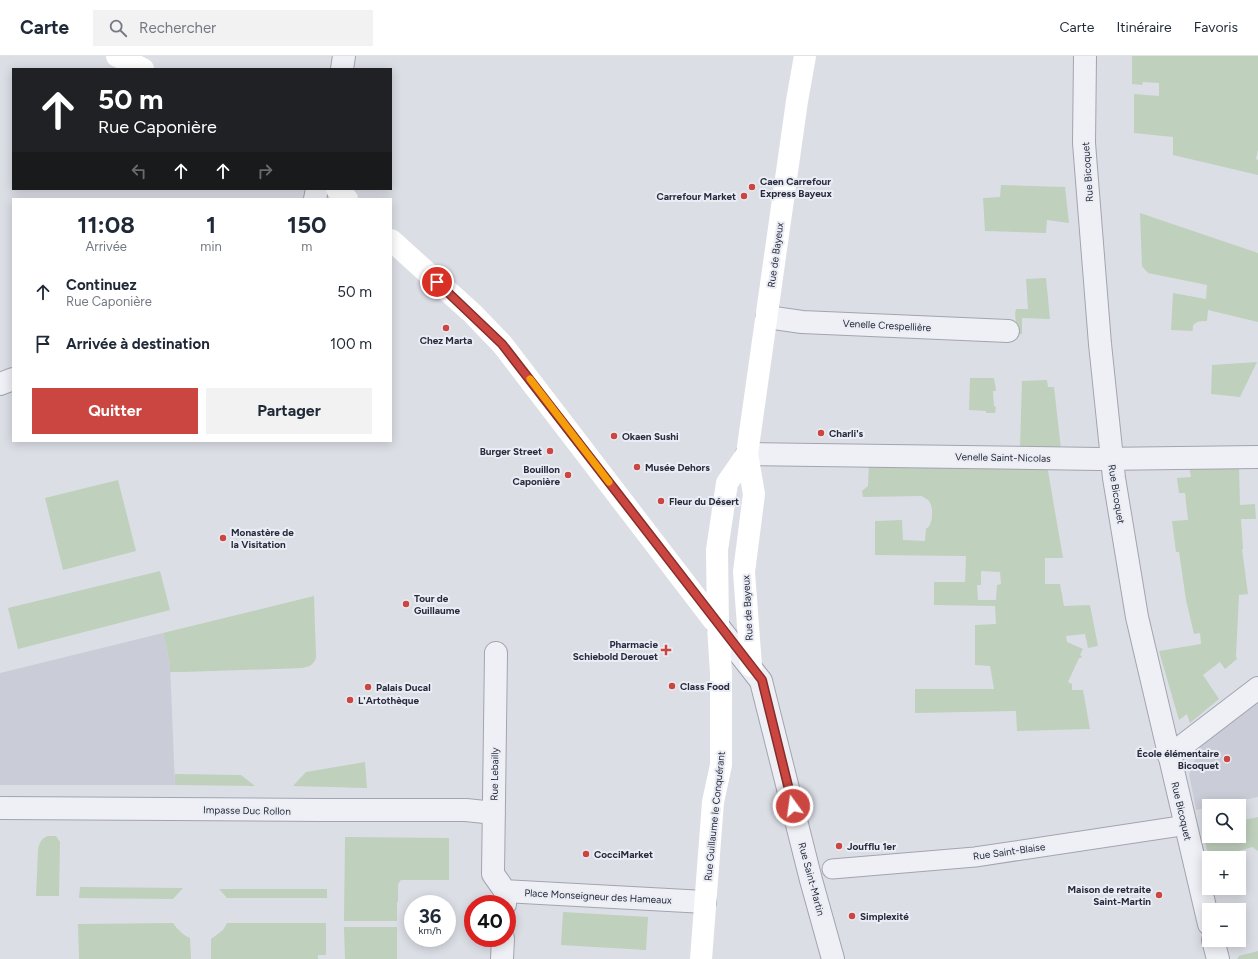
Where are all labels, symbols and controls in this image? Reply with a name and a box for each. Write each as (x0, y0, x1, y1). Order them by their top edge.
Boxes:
search box (93, 10, 373, 46)
text: Carte (20, 16, 69, 39)
icon: search (107, 17, 129, 39)
text: Rechercher (139, 19, 216, 37)
text: Carte (1060, 19, 1094, 36)
text: Itinéraire (1116, 19, 1172, 36)
text: Favoris (1194, 19, 1238, 36)
text: 50 m (98, 82, 164, 116)
icon: ahead (32, 84, 84, 136)
text: Rue Caponière (98, 116, 217, 138)
street label: Rue Bicoquet (1079, 141, 1096, 202)
icon: left (128, 160, 150, 182)
icon: ahead (170, 160, 192, 182)
icon: ahead (212, 160, 234, 182)
icon: right (254, 160, 276, 182)
place label: Caen Carrefour Express Bayeux (760, 175, 832, 200)
marker: Caen Carrefour Express Bayeux (747, 182, 757, 192)
place label: Carrefour Market (656, 190, 736, 203)
marker: Carrefour Market (739, 191, 749, 201)
text: 11:08 (77, 210, 135, 239)
text: 1 (206, 210, 216, 239)
text: 150 (287, 210, 327, 239)
street label: Rue de Bayeux (764, 221, 787, 288)
text: Arrivée (85, 239, 127, 254)
text: min (200, 239, 222, 254)
text: m (301, 239, 312, 254)
pin (420, 265, 454, 299)
icon: arrive (426, 271, 448, 293)
text: Continuez (66, 276, 137, 294)
icon: ahead (32, 281, 54, 303)
text: 50 m (337, 283, 372, 301)
text: Rue Caponière (66, 294, 152, 309)
street label: Venelle Crespellière (842, 317, 932, 334)
marker: Chez Marta (441, 323, 451, 333)
icon: arrive (32, 333, 54, 355)
place label: Chez Marta (420, 334, 472, 347)
text: Arrivée à destination (66, 335, 210, 353)
text: 100 m (330, 335, 372, 353)
button: Quitter (32, 388, 198, 434)
button: Partager (206, 388, 372, 434)
place label: Charli's (829, 427, 864, 440)
marker: Charli's (816, 428, 826, 438)
place label: Okaen Sushi (622, 430, 679, 443)
marker: Okaen Sushi (609, 431, 619, 441)
place label: Burger Street (480, 445, 542, 458)
marker: Burger Street (545, 446, 555, 456)
street label: Venelle Saint-Nicolas (955, 450, 1051, 465)
place label: Musée Dehors (645, 461, 710, 474)
marker: Musée Dehors (632, 462, 642, 472)
place label: Bouillon Caponière (512, 463, 560, 488)
street label: Rue Bicoquet (1105, 463, 1128, 525)
marker: Bouillon Caponière (563, 470, 573, 480)
place label: Fleur du Désert (669, 495, 739, 508)
marker: Fleur du Désert (656, 496, 666, 506)
place label: Monastère de la Visitation (231, 526, 294, 551)
marker: Monastère de la Visitation (218, 533, 228, 543)
street label: Rue de Bayeux (739, 575, 756, 641)
place label: Tour de Guillaume (414, 592, 460, 617)
marker: Tour de Guillaume (401, 599, 411, 609)
place label: Pharmacie Schiebold Derouet (573, 638, 658, 663)
marker: Pharmacie Schiebold Derouet (661, 645, 671, 655)
place label: Class Food (680, 680, 730, 693)
place label: Palais Ducal (376, 681, 431, 694)
marker: Class Food (667, 681, 677, 691)
marker: Palais Ducal (363, 682, 373, 692)
place label: L'Artothèque (358, 694, 419, 707)
marker: L'Artothèque (345, 695, 355, 705)
street label: Rue Lebailly (488, 746, 501, 801)
place label: École élémentaire Bicoquet (1137, 747, 1219, 772)
street label: Rue Guillaume le Conquérant (701, 750, 728, 881)
marker: École élémentaire Bicoquet (1222, 754, 1232, 764)
street label: Rue Bicoquet (1168, 780, 1195, 842)
position arrow (772, 785, 814, 827)
map controls (1202, 799, 1246, 947)
button: search (1202, 799, 1246, 843)
street label: Impasse Duc Rollon (203, 803, 291, 818)
place label: Joufflu 1er (847, 840, 896, 853)
street label: Rue Saint-Blaise (972, 840, 1047, 863)
street label: Rue Saint-Martin (795, 841, 828, 918)
marker: Joufflu 1er (834, 841, 844, 851)
place label: CocciMarket (594, 848, 653, 861)
marker: CocciMarket (581, 849, 591, 859)
button: + (1202, 851, 1246, 895)
place label: Maison de retraite Saint-Martin (1068, 883, 1151, 908)
street label: Place Monseigneur des Hameaux (524, 886, 672, 907)
marker: Maison de retraite Saint-Martin (1154, 890, 1164, 900)
speed limit sign: 40 (464, 895, 516, 947)
button: − (1202, 903, 1246, 947)
text: 36 (419, 904, 441, 928)
place label: Simplexité (860, 910, 909, 923)
marker: Simplexité (847, 911, 857, 921)
text: km/h (419, 924, 441, 937)

